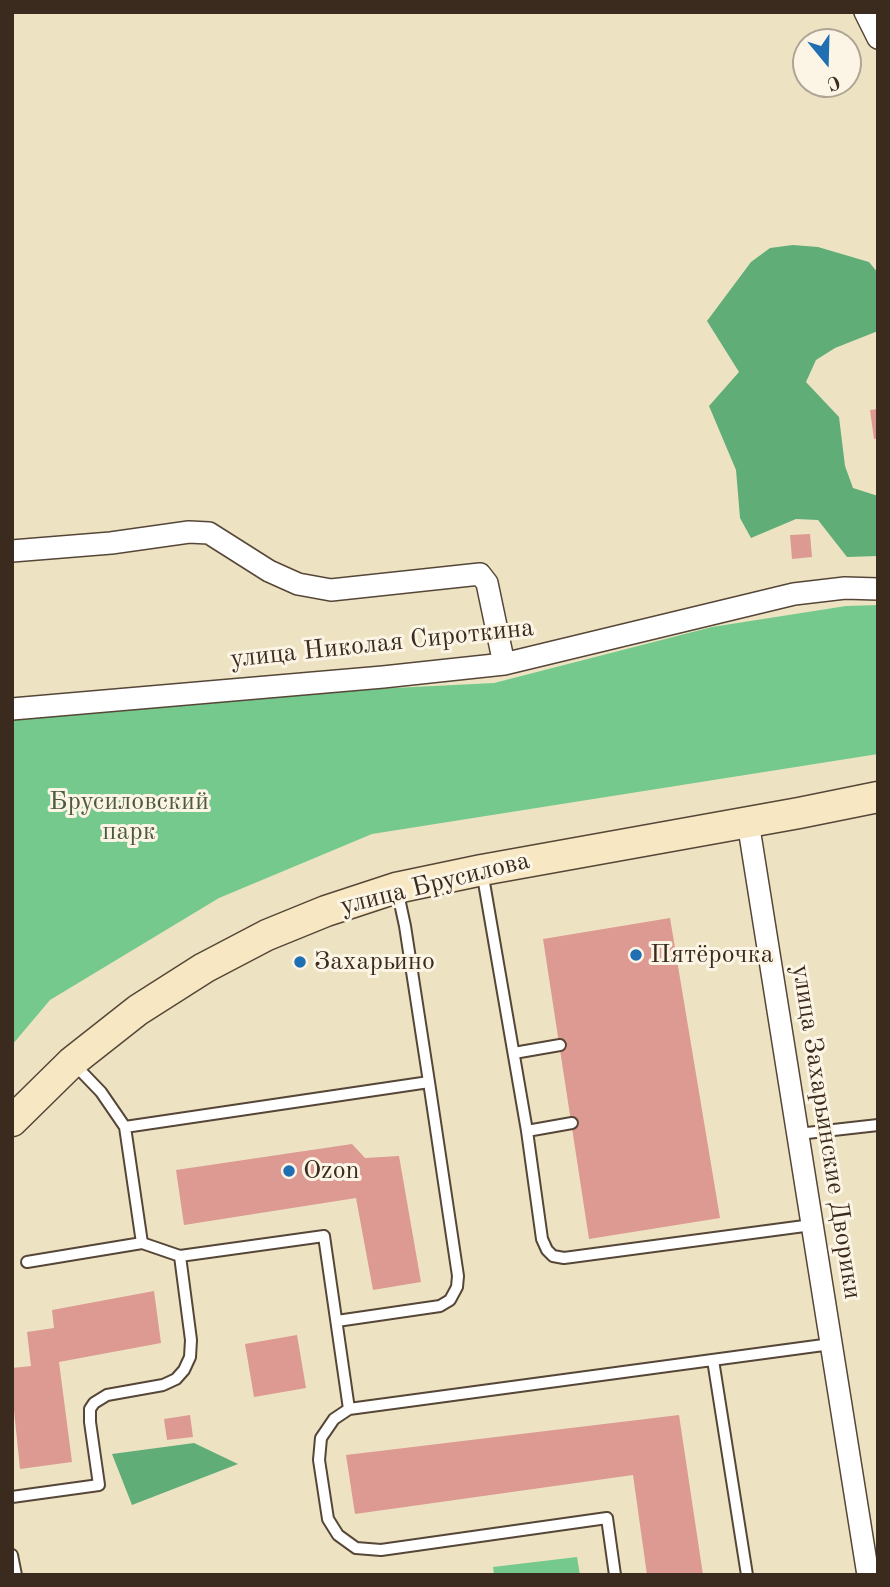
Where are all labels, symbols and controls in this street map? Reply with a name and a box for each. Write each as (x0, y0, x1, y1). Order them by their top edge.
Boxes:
north arrow (792, 28, 862, 98)
text: С (824, 70, 842, 92)
street label: улица Николая Сироткина (229, 613, 535, 675)
park label: Брусиловский парк (49, 786, 209, 848)
street label: улица Брусилова (337, 845, 533, 923)
place label: Пятёрочка (650, 939, 773, 971)
place label: Захарьино (314, 946, 435, 978)
marker: Пятёрочка (628, 947, 644, 963)
marker: Захарьино (292, 954, 308, 970)
street label: улица Захарьинские Дворики (784, 962, 868, 1302)
place label: Ozon (303, 1155, 360, 1187)
marker: Ozon (281, 1163, 297, 1179)

